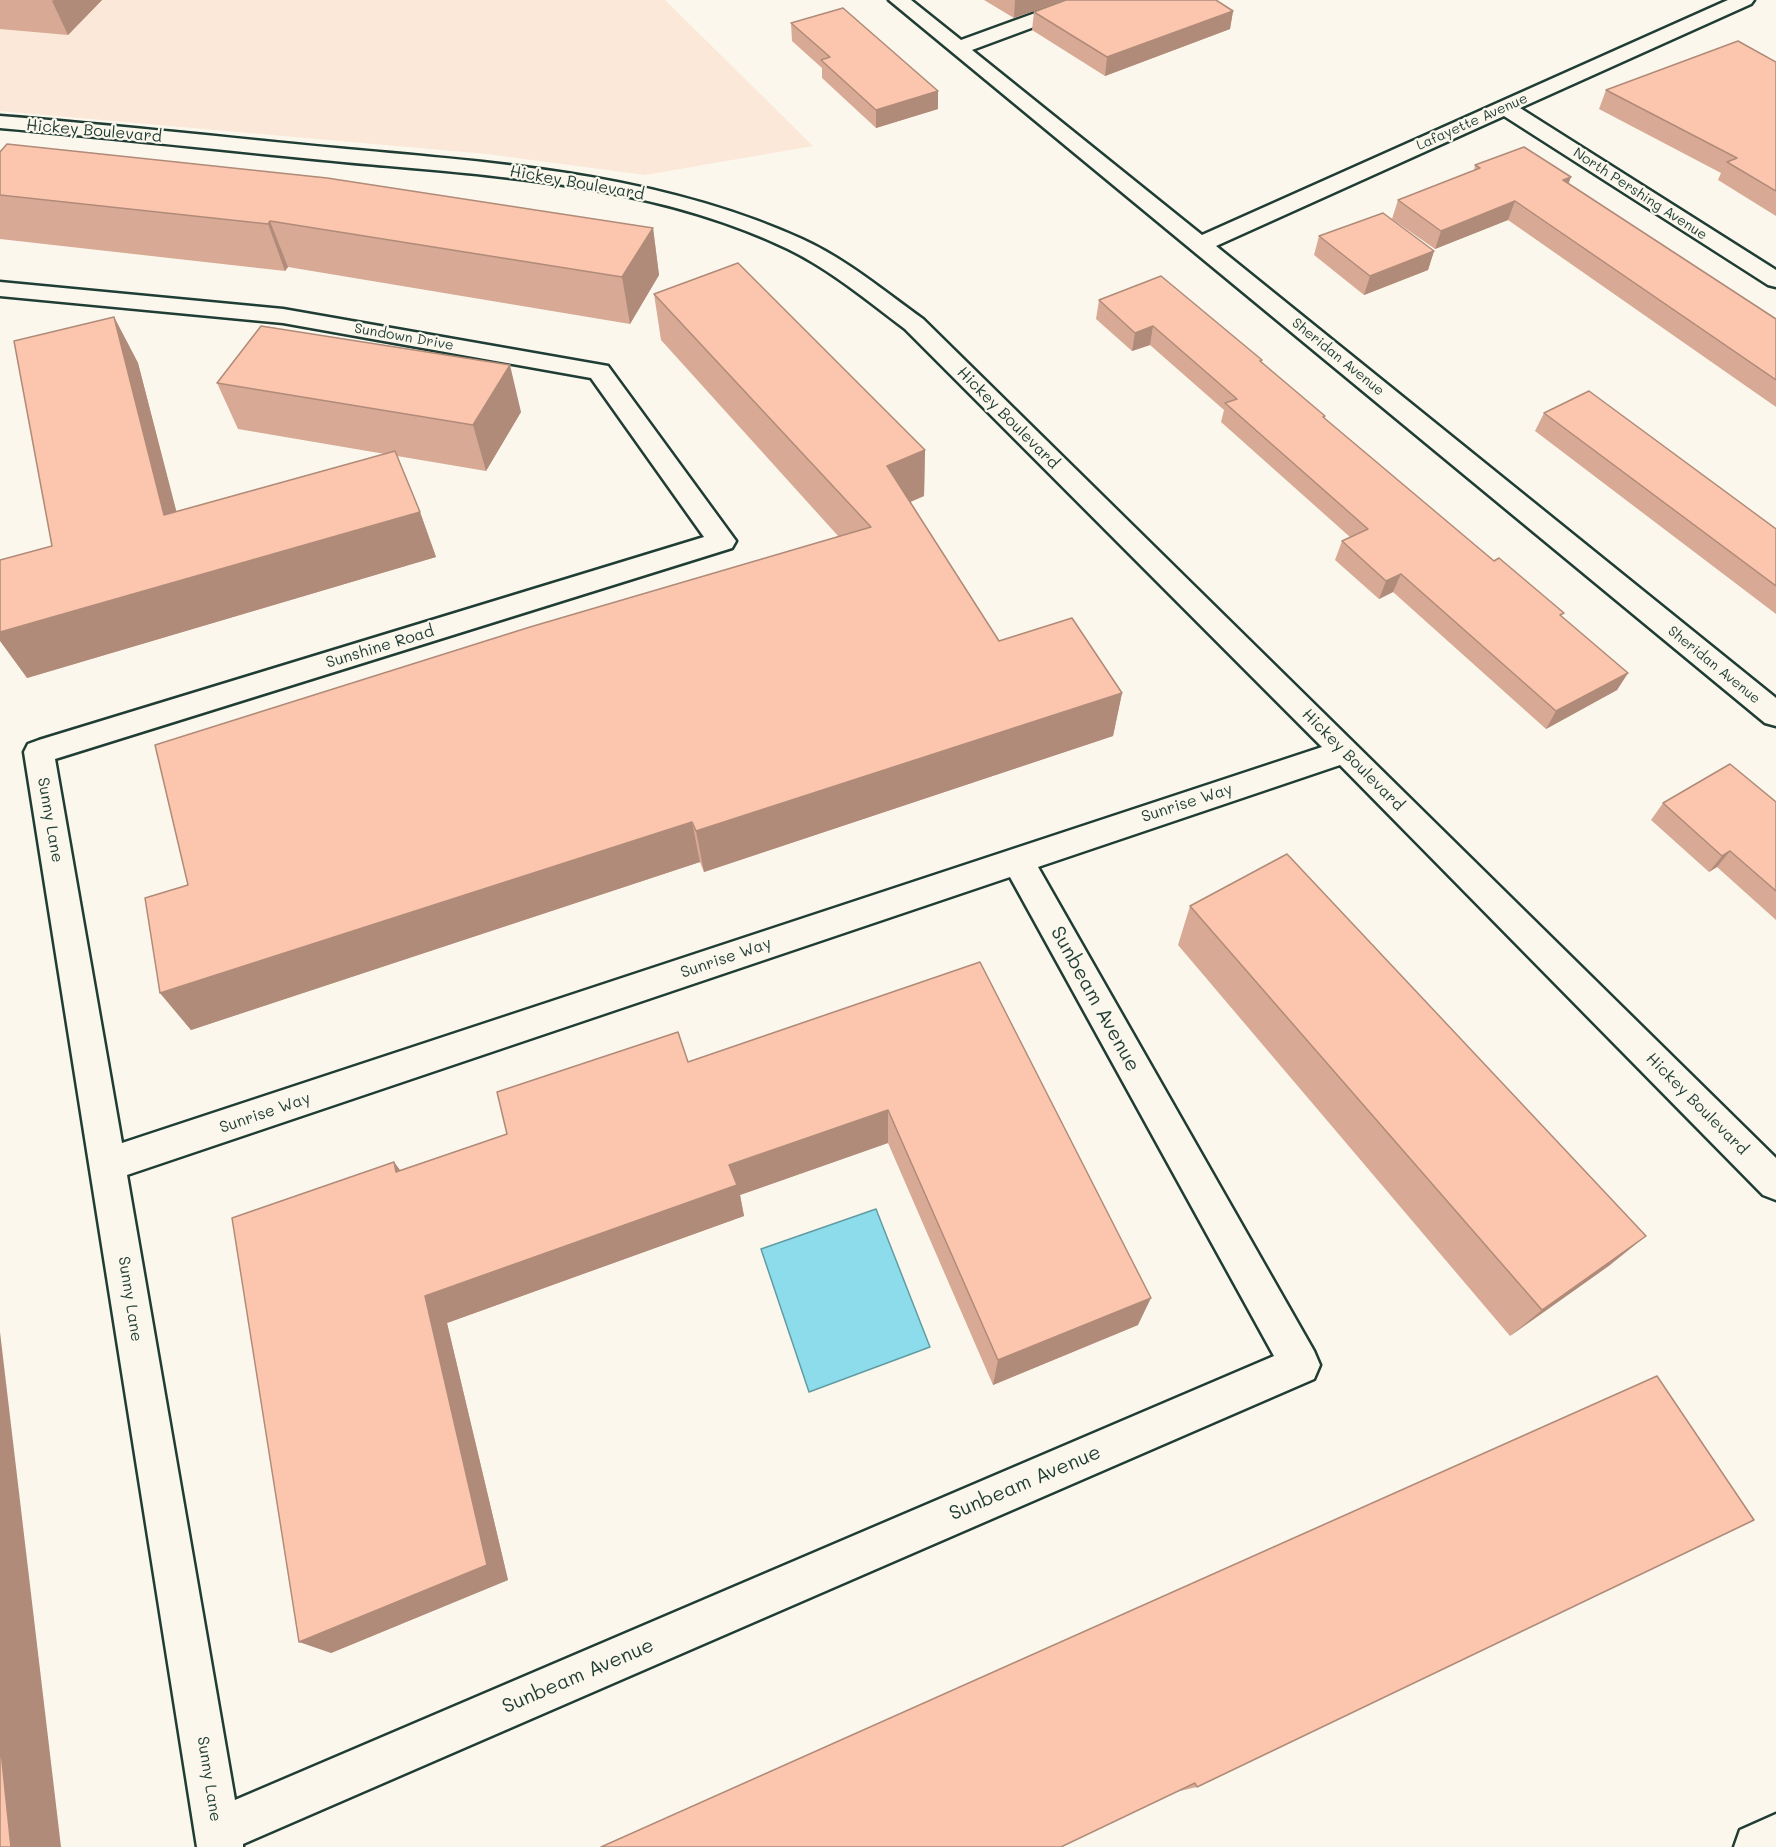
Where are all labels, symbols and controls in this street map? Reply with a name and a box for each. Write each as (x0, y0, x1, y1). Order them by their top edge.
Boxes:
street label: Lafayette Avenue (1414, 90, 1530, 154)
street label: Hickey Boulevard (25, 115, 163, 147)
street label: North Pershing Avenue (1570, 144, 1710, 244)
street label: Hickey Boulevard (508, 162, 646, 204)
street label: Sheridan Avenue (1288, 315, 1388, 399)
street label: Sundown Drive (353, 320, 455, 354)
street label: Hickey Boulevard (953, 363, 1063, 473)
street label: Sunshine Road (324, 621, 436, 673)
street label: Sheridan Avenue (1664, 623, 1764, 707)
street label: Hickey Boulevard (1298, 705, 1408, 815)
street label: Sunny Lane (33, 776, 67, 864)
street label: Sunrise Way (1139, 779, 1235, 827)
street label: Sunbeam Avenue (1045, 922, 1145, 1076)
street label: Sunrise Way (678, 934, 774, 982)
street label: Hickey Boulevard (1642, 1049, 1752, 1159)
street label: Sunrise Way (217, 1089, 313, 1137)
street label: Sunny Lane (114, 1255, 146, 1343)
street label: Sunbeam Avenue (946, 1440, 1104, 1526)
street label: Sunbeam Avenue (499, 1633, 657, 1719)
street label: Sunny Lane (193, 1735, 225, 1823)

